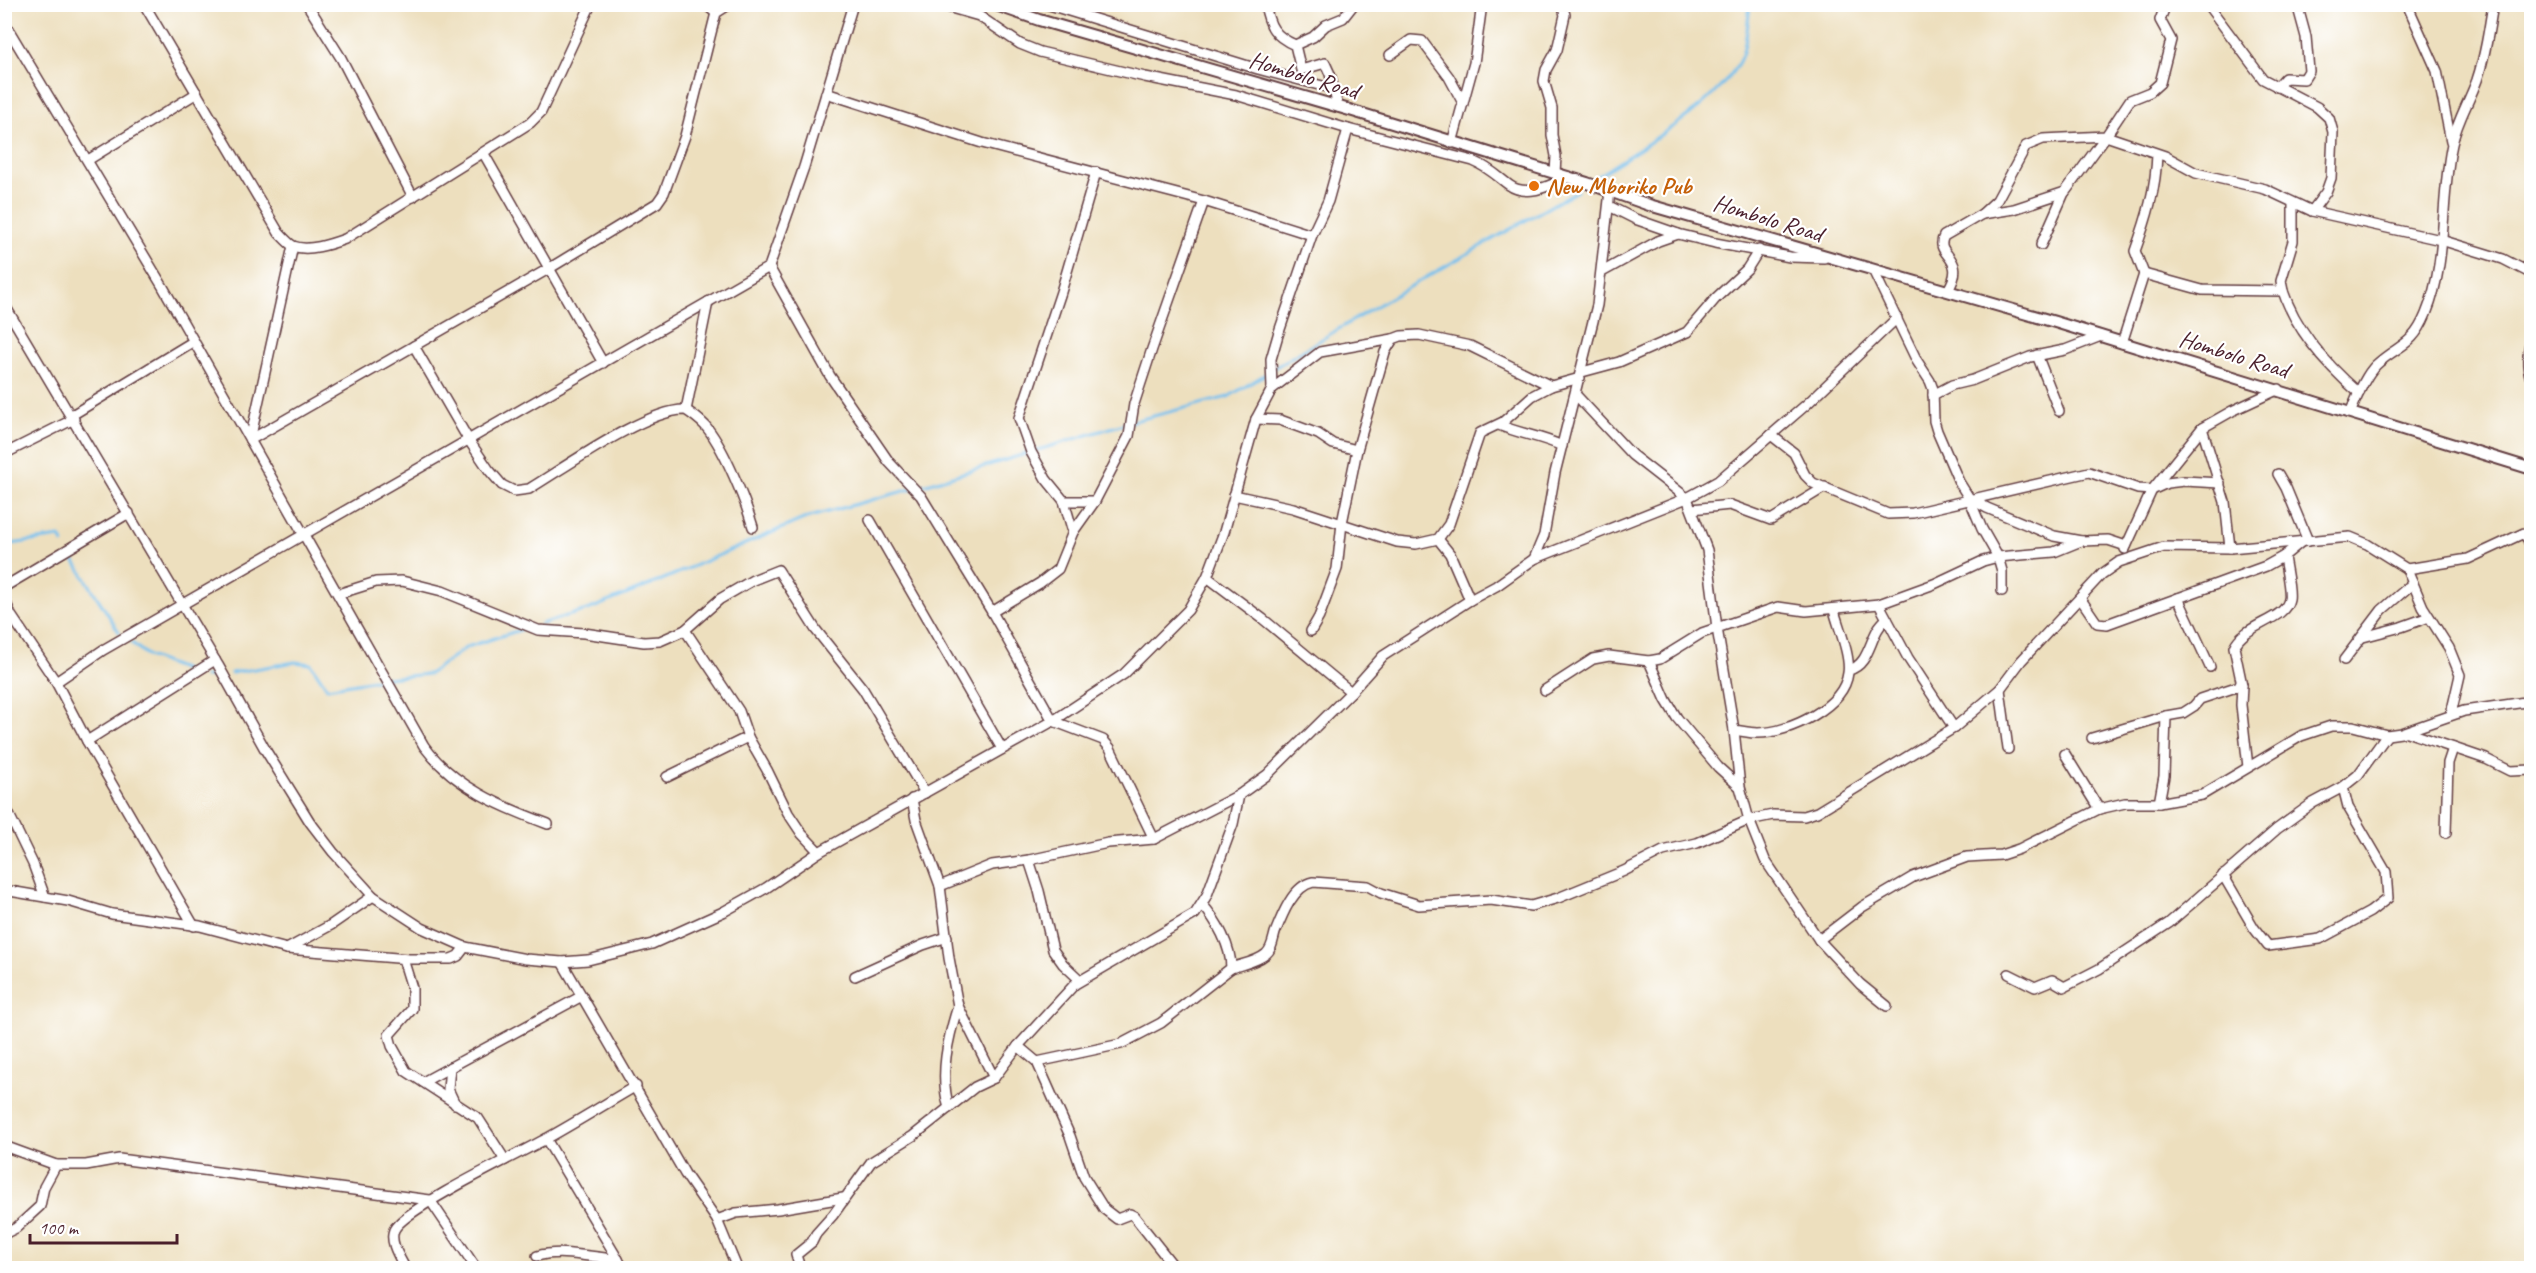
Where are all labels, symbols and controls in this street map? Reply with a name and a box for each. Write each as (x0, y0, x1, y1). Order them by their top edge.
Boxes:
street label: Hombolo Road (1246, 44, 1366, 107)
place label: New Mboriko Pub (1546, 171, 1693, 201)
marker: New Mboriko Pub (1527, 179, 1541, 193)
street label: Hombolo Road (1710, 187, 1830, 250)
street label: Hombolo Road (2176, 323, 2296, 386)
scale bar (30, 1207, 177, 1245)
text: 100 m (39, 1217, 80, 1239)

